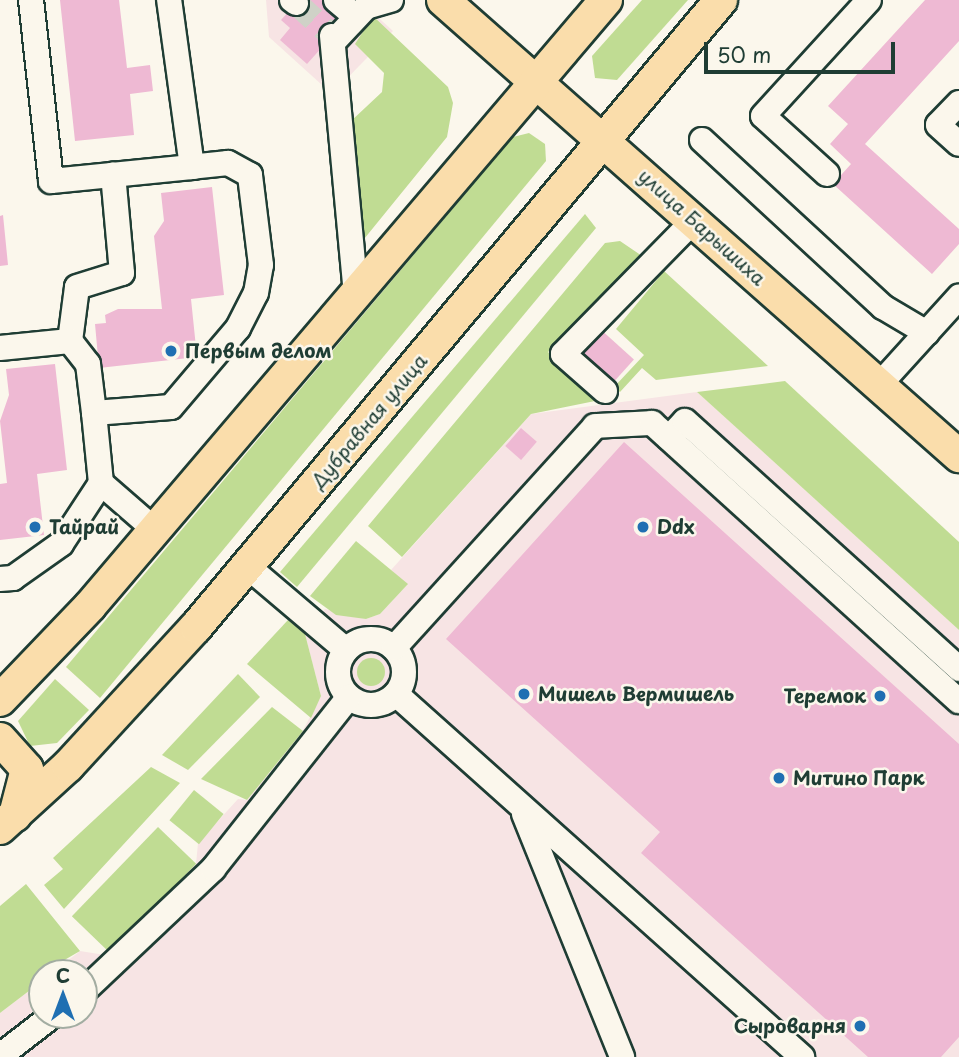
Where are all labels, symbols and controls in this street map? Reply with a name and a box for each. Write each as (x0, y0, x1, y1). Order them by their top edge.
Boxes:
scale bar (707, 28, 898, 72)
text: 50 m (717, 38, 771, 70)
street label: улица Барышиха (634, 164, 770, 290)
place label: Первым делом (185, 340, 332, 362)
marker: Первым делом (163, 343, 179, 359)
street label: Дубравная улица (306, 349, 432, 493)
place label: Тайрай (49, 516, 119, 538)
place label: Ddx (657, 516, 695, 538)
marker: Тайрай (27, 519, 43, 535)
marker: Ddx (635, 519, 651, 535)
place label: Мишель Вермишель (538, 683, 735, 705)
place label: Теремок (784, 685, 866, 707)
marker: Мишель Вермишель (516, 686, 532, 702)
marker: Теремок (872, 688, 888, 704)
place label: Митино Парк (793, 767, 926, 789)
marker: Митино Парк (771, 770, 787, 786)
north arrow (28, 959, 98, 1029)
text: С (56, 961, 70, 989)
place label: Сыроварня (734, 1015, 846, 1037)
marker: Сыроварня (852, 1018, 868, 1034)

